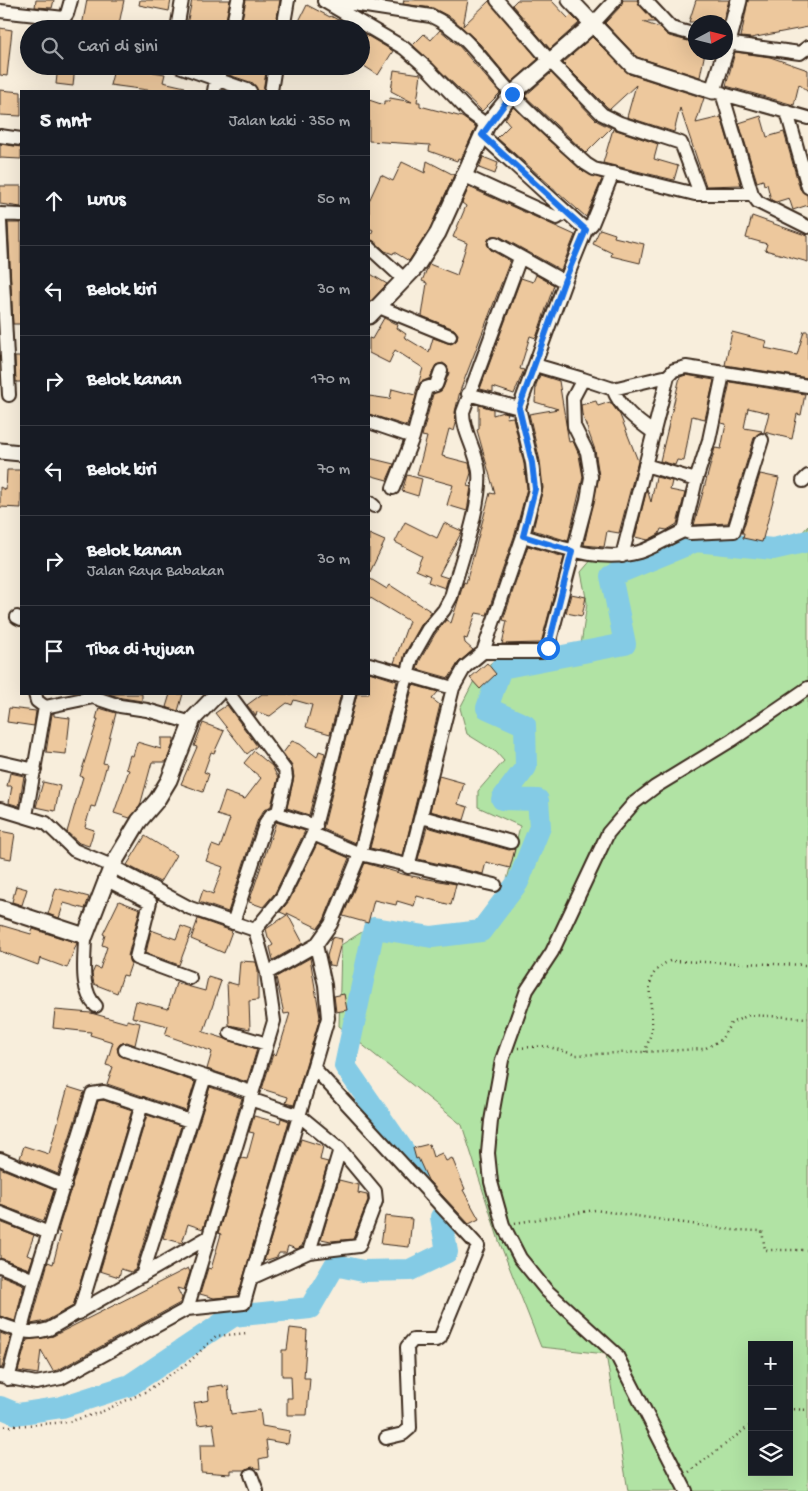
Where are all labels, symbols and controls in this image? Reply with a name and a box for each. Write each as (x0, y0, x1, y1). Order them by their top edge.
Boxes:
north arrow (688, 15, 733, 60)
search box (20, 20, 370, 75)
icon: search (38, 34, 66, 62)
text: Cari di sini (78, 36, 158, 59)
route end (501, 83, 524, 106)
text: 5 mnt (40, 110, 89, 135)
text: Jalan kaki · 350 m (229, 113, 350, 132)
icon: ahead (40, 187, 68, 215)
text: Lurus (87, 189, 126, 212)
text: 50 m (317, 191, 350, 210)
icon: left (40, 277, 68, 305)
text: Belok kiri (87, 279, 157, 302)
text: 30 m (317, 281, 350, 300)
icon: right (40, 367, 68, 395)
text: Belok kanan (87, 369, 181, 392)
text: 170 m (311, 371, 350, 390)
icon: left (40, 457, 68, 485)
text: Belok kiri (87, 459, 157, 482)
text: 70 m (317, 461, 350, 480)
text: Belok kanan (87, 540, 181, 563)
icon: right (40, 547, 68, 575)
text: 30 m (317, 551, 350, 570)
text: Jalan Raya Babakan (87, 563, 224, 582)
icon: arrive (40, 637, 68, 665)
route start (537, 637, 560, 660)
text: Tiba di tujuan (87, 639, 194, 662)
map controls (748, 1341, 793, 1476)
button: + (748, 1341, 793, 1386)
button: − (748, 1386, 793, 1431)
button: layers (748, 1431, 793, 1476)

